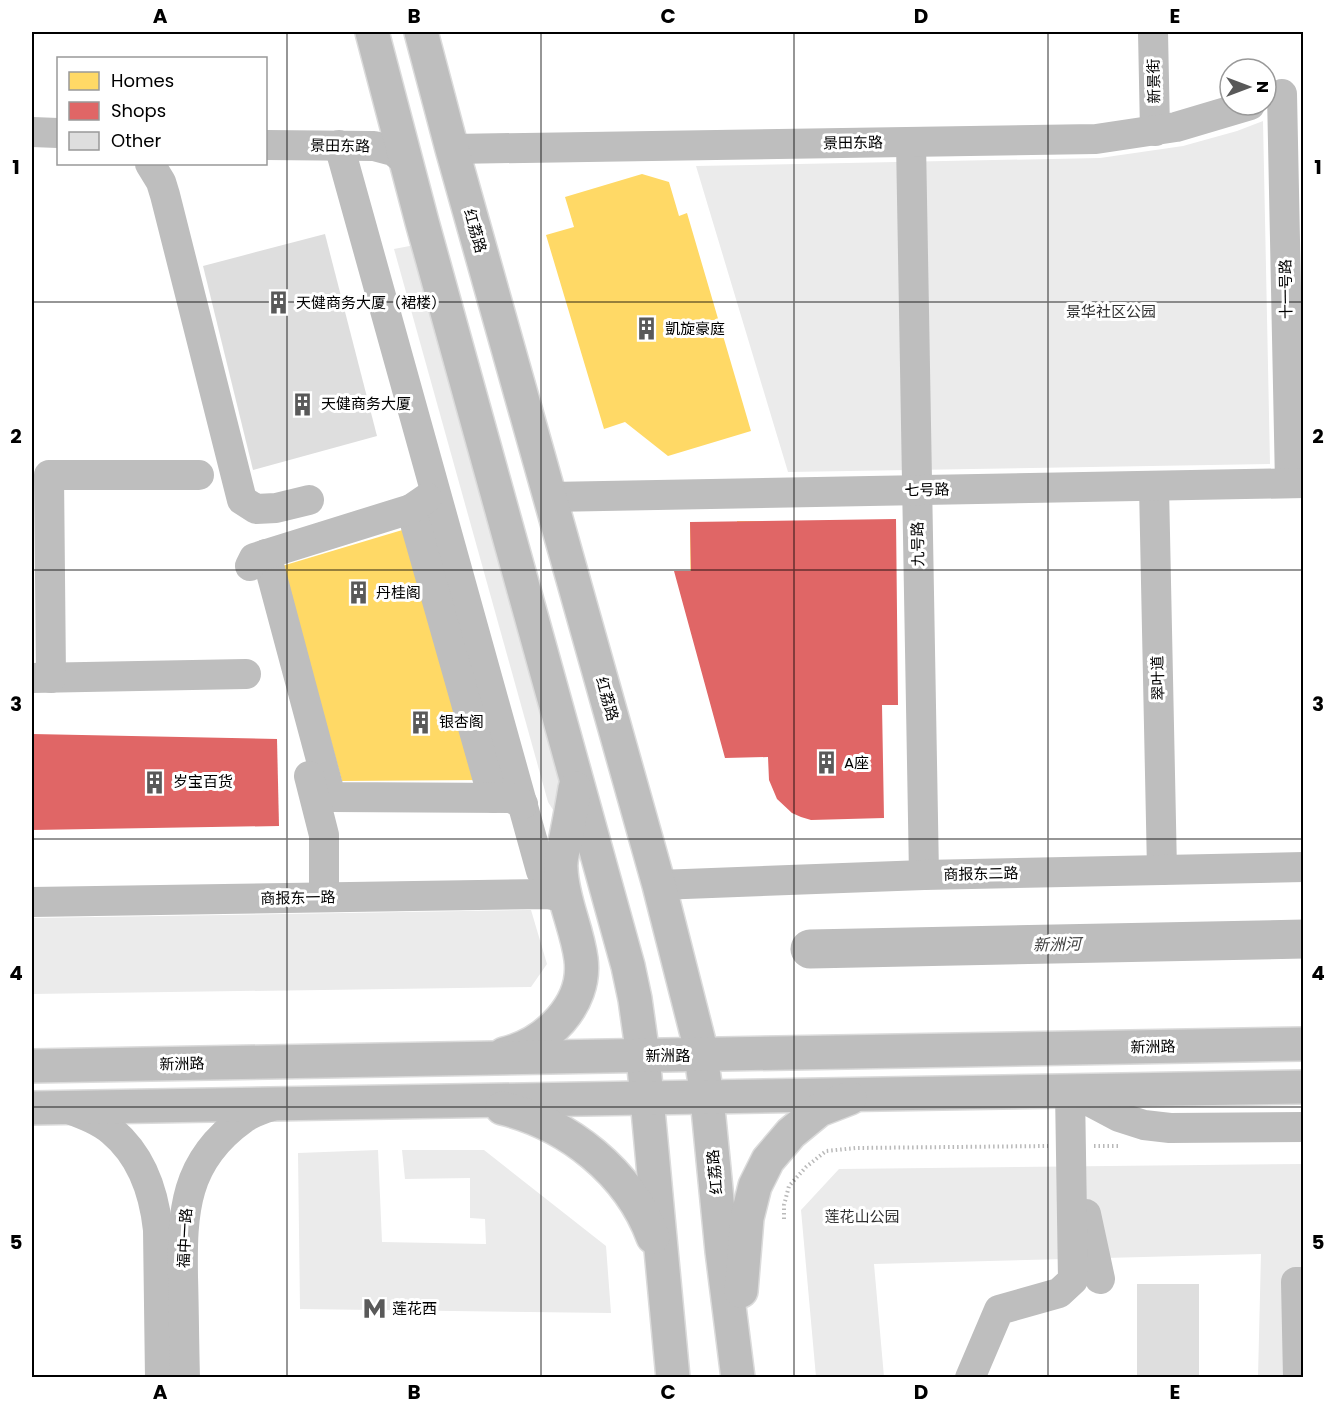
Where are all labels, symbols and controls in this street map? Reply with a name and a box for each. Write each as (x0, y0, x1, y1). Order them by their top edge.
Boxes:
text: A (153, 2, 168, 30)
text: B (407, 2, 421, 30)
text: C (660, 2, 676, 30)
text: D (914, 2, 928, 30)
text: E (1170, 2, 1180, 30)
legend (57, 57, 267, 165)
north arrow (1218, 57, 1278, 117)
street label: 新景街 (1143, 58, 1164, 104)
text: Homes (111, 68, 174, 93)
text: N (1251, 81, 1274, 93)
text: Shops (111, 98, 166, 123)
text: Other (111, 128, 161, 153)
street label: 景田东路 (823, 131, 883, 154)
street label: 景田东路 (310, 134, 370, 157)
text: 1 (12, 153, 20, 181)
text: 1 (1314, 153, 1322, 181)
street label: 红荔路 (459, 206, 492, 255)
street label: 十一号路 (1274, 259, 1297, 319)
building icon: 天健商务大厦（裙楼） (265, 290, 291, 316)
place label: 天健商务大厦（裙楼） (296, 292, 446, 313)
park label: 景华社区公园 (1066, 301, 1156, 322)
building icon: 凱旋豪庭 (634, 316, 660, 342)
place label: 凱旋豪庭 (665, 318, 725, 339)
building icon: 天健商务大厦 (290, 391, 316, 417)
place label: 天健商务大厦 (321, 393, 411, 414)
text: 2 (10, 422, 22, 450)
text: 2 (1312, 422, 1324, 450)
street label: 七号路 (904, 479, 950, 500)
street label: 九号路 (907, 521, 928, 567)
building icon: 丹桂阁 (345, 580, 371, 606)
place label: 丹桂阁 (376, 582, 421, 603)
street label: 翠叶道 (1147, 655, 1168, 701)
street label: 红荔路 (591, 674, 624, 723)
text: 3 (10, 690, 22, 718)
text: 3 (1312, 690, 1324, 718)
building icon: 银杏阁 (408, 709, 434, 735)
place label: 银杏阁 (439, 711, 484, 732)
building icon: A座 (813, 750, 839, 776)
place label: A座 (844, 752, 869, 773)
building icon: 岁宝百货 (142, 769, 168, 795)
place label: 岁宝百货 (173, 771, 233, 792)
street label: 商报东二路 (943, 862, 1019, 885)
street label: 商报东一路 (260, 886, 336, 909)
water label: 新洲河 (1033, 933, 1084, 956)
text: 4 (9, 959, 23, 987)
text: 4 (1311, 959, 1325, 987)
street label: 新洲路 (1130, 1036, 1176, 1057)
street label: 新洲路 (645, 1045, 691, 1066)
street label: 新洲路 (159, 1053, 205, 1074)
street label: 红荔路 (702, 1149, 727, 1195)
park label: 莲花山公园 (824, 1206, 900, 1227)
street label: 福中一路 (172, 1207, 197, 1268)
text: 5 (10, 1228, 23, 1256)
text: 5 (1312, 1228, 1325, 1256)
metro station icon: 莲花西 (361, 1296, 387, 1322)
place label: 莲花西 (392, 1298, 437, 1319)
text: A (153, 1378, 168, 1406)
text: B (407, 1378, 421, 1406)
text: C (660, 1378, 676, 1406)
text: D (914, 1378, 928, 1406)
text: E (1170, 1378, 1180, 1406)

